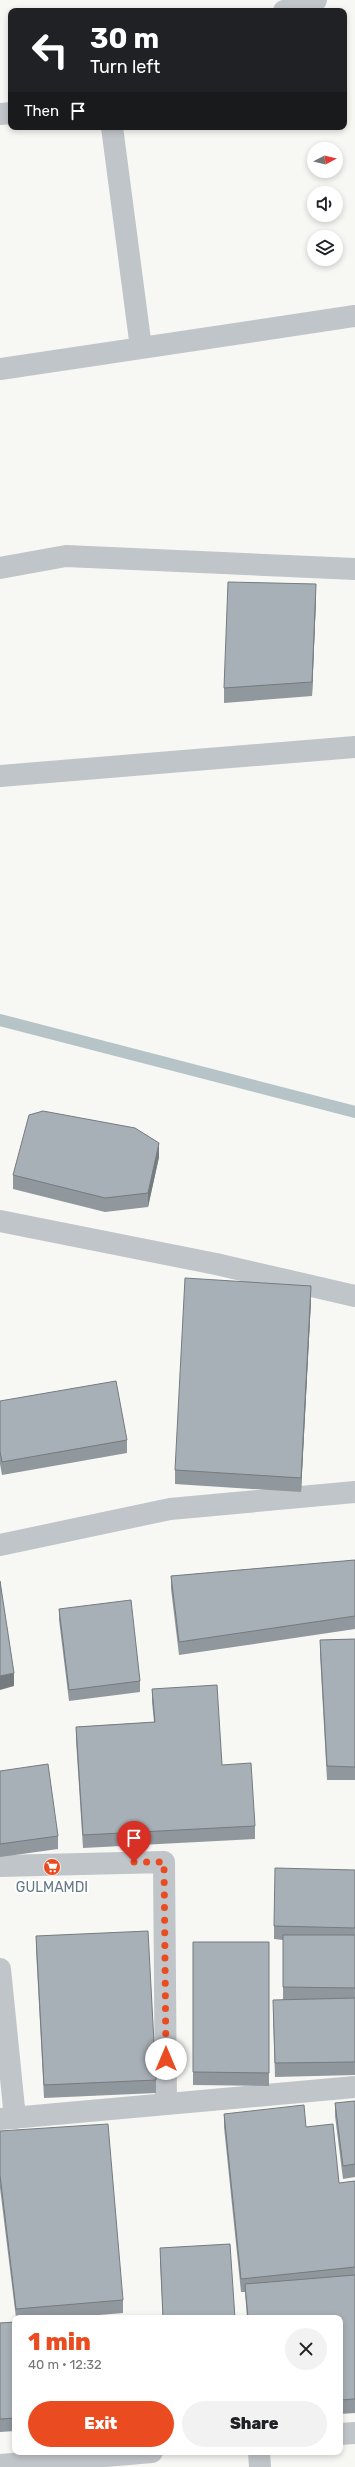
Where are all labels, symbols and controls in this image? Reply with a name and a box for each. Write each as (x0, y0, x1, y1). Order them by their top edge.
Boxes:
text: 30 m (90, 22, 159, 55)
icon: left (24, 24, 76, 76)
text: Turn left (90, 56, 160, 78)
icon: arrive (67, 100, 89, 122)
text: Then (24, 102, 59, 120)
north arrow (307, 142, 343, 178)
map controls (307, 142, 343, 266)
button: sound (307, 186, 343, 222)
button: layers (307, 230, 343, 266)
pin (117, 1821, 151, 1862)
icon: arrive (123, 1827, 145, 1849)
supermarket icon: GULMAMDI (42, 1857, 62, 1877)
place label: GULMAMDI (16, 1879, 88, 1896)
position arrow (145, 2038, 187, 2080)
text: 1 min (28, 2328, 91, 2356)
button: close (285, 2328, 327, 2370)
text: 40 m · 12:32 (28, 2357, 102, 2372)
button: Exit (28, 2401, 174, 2447)
button: Share (182, 2401, 327, 2447)

